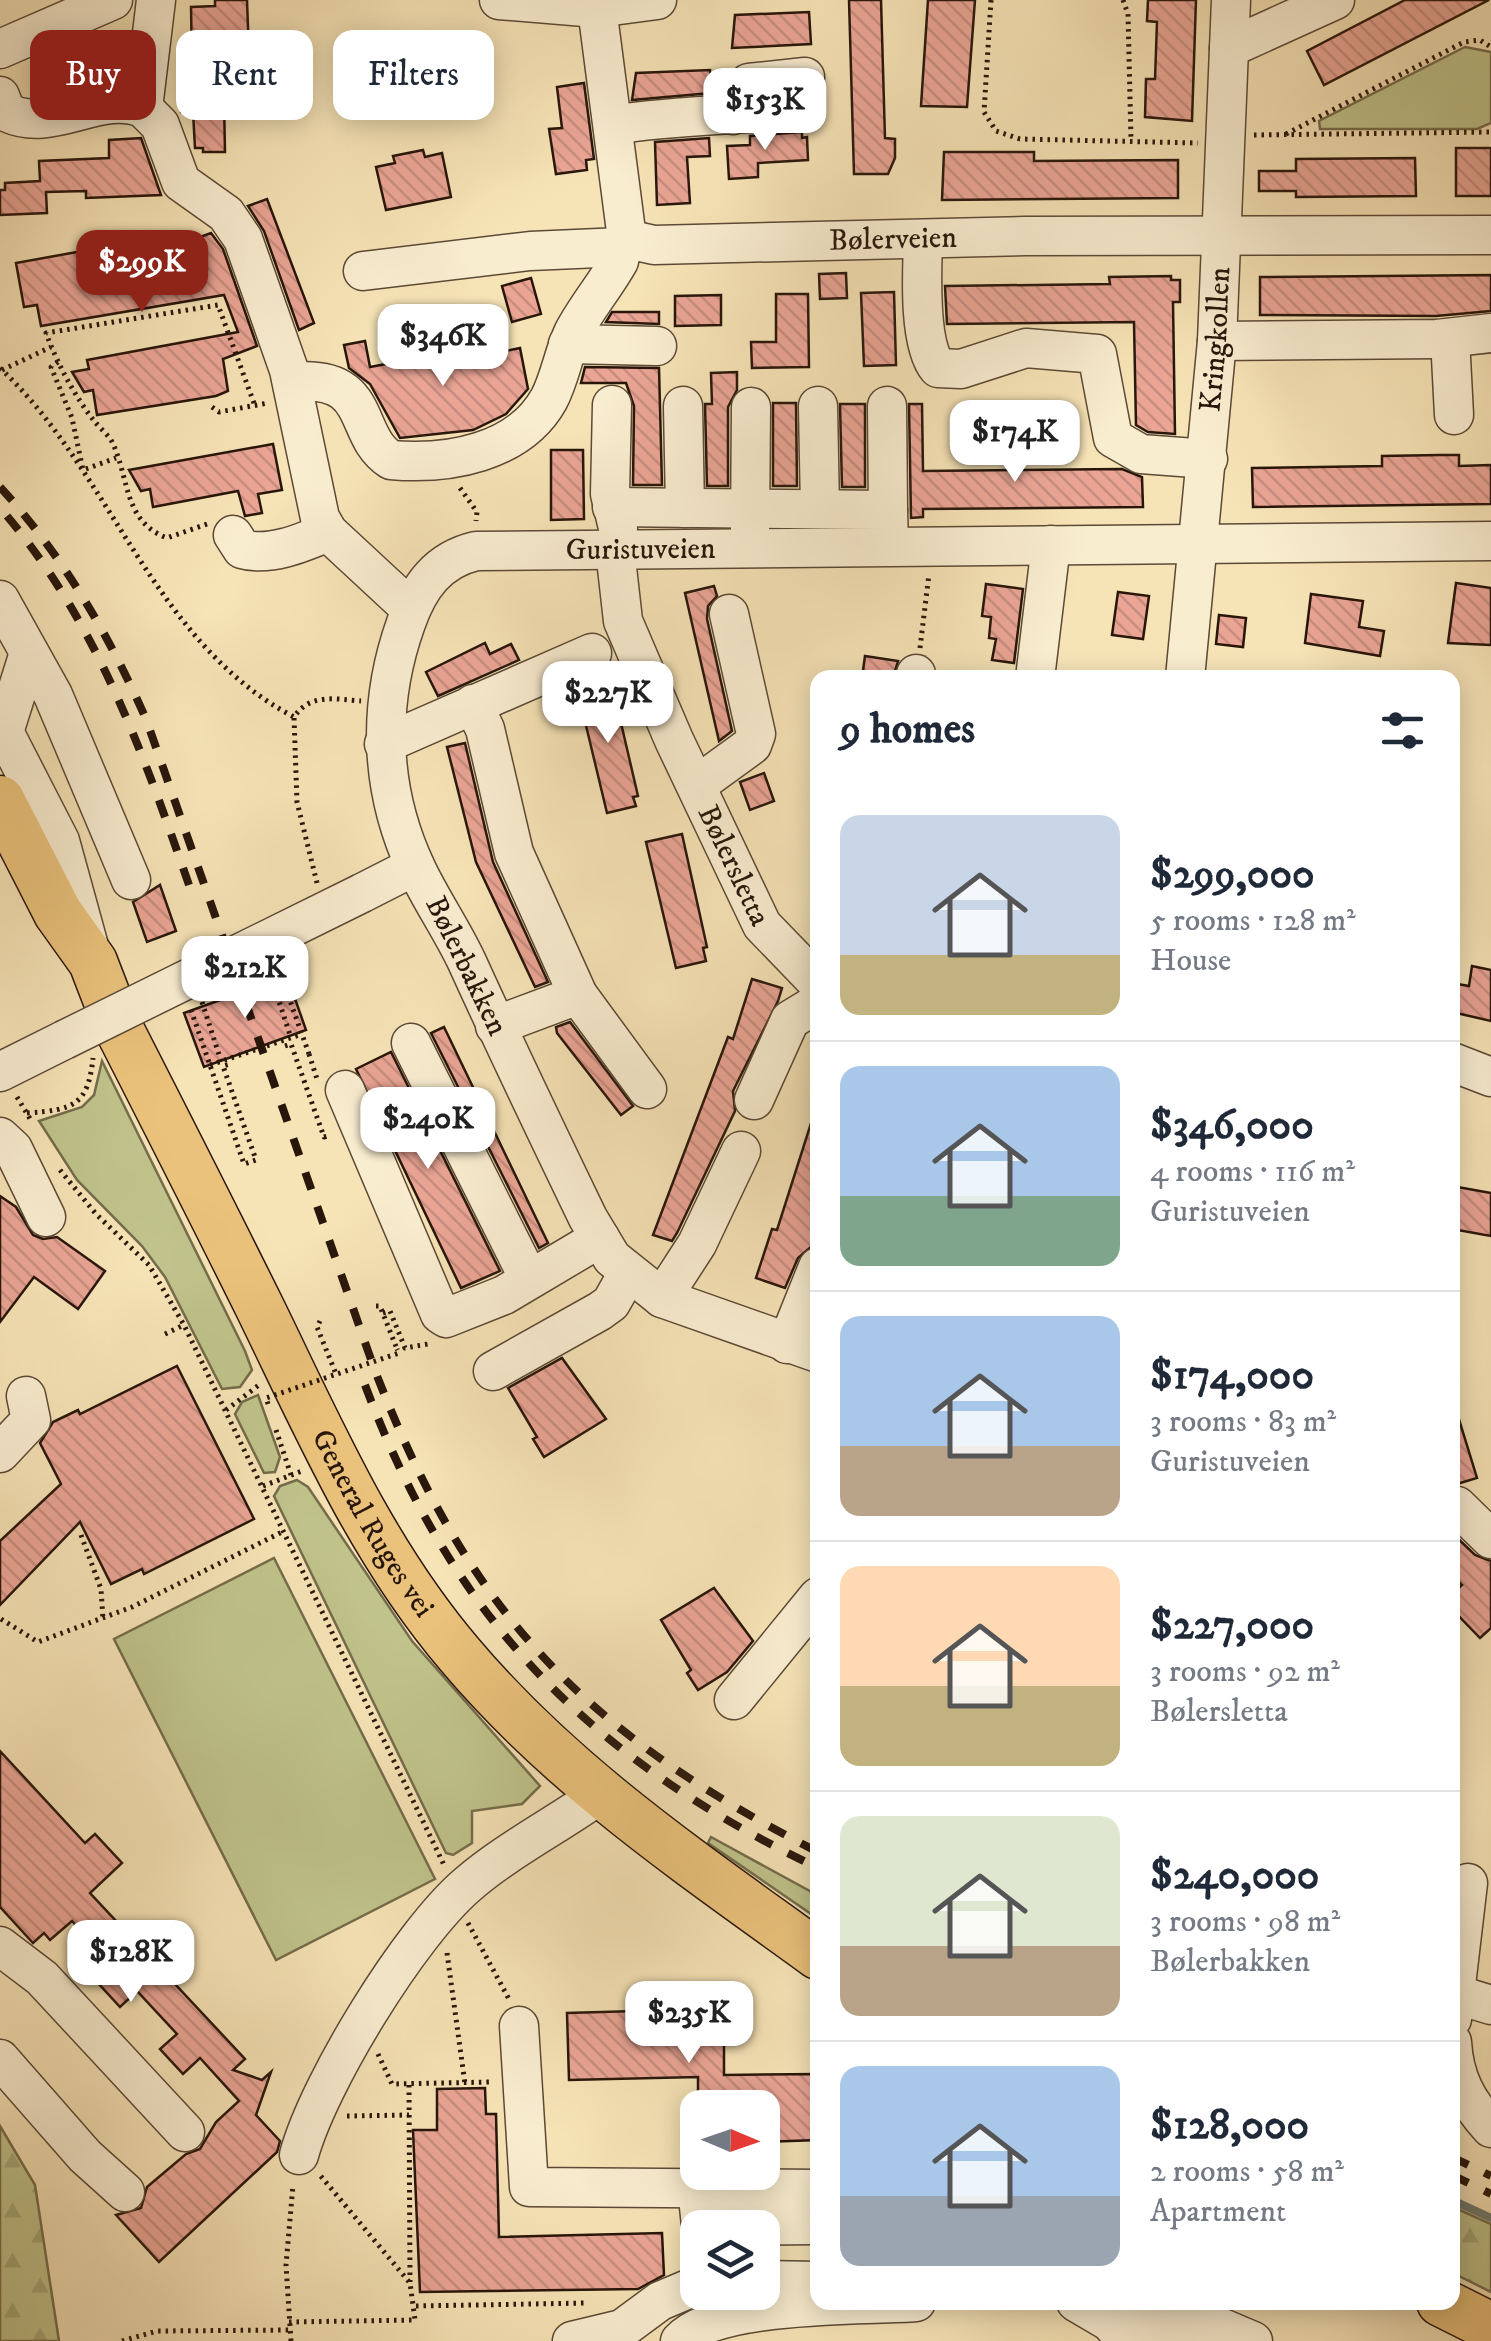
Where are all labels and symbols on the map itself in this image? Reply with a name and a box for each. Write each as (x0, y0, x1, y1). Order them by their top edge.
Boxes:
pin: $153K (695, 68, 835, 153)
street label: Bølerveien (829, 219, 958, 259)
pin: $299K (72, 230, 212, 315)
street label: Kringkollen (1192, 266, 1239, 414)
pin: $346K (373, 304, 513, 389)
pin: $174K (945, 400, 1085, 485)
street label: Guristuveien (566, 530, 716, 569)
pin: $227K (538, 661, 678, 746)
street label: Bølersletta (689, 799, 778, 932)
street label: Bølerbakken (416, 890, 516, 1042)
pin: $212K (175, 936, 315, 1021)
pin: $240K (358, 1087, 498, 1172)
street label: General Ruges vei (303, 1423, 442, 1625)
pin: $128K (61, 1920, 201, 2005)
pin: $235K (619, 1981, 759, 2066)
north arrow (680, 2090, 780, 2190)

